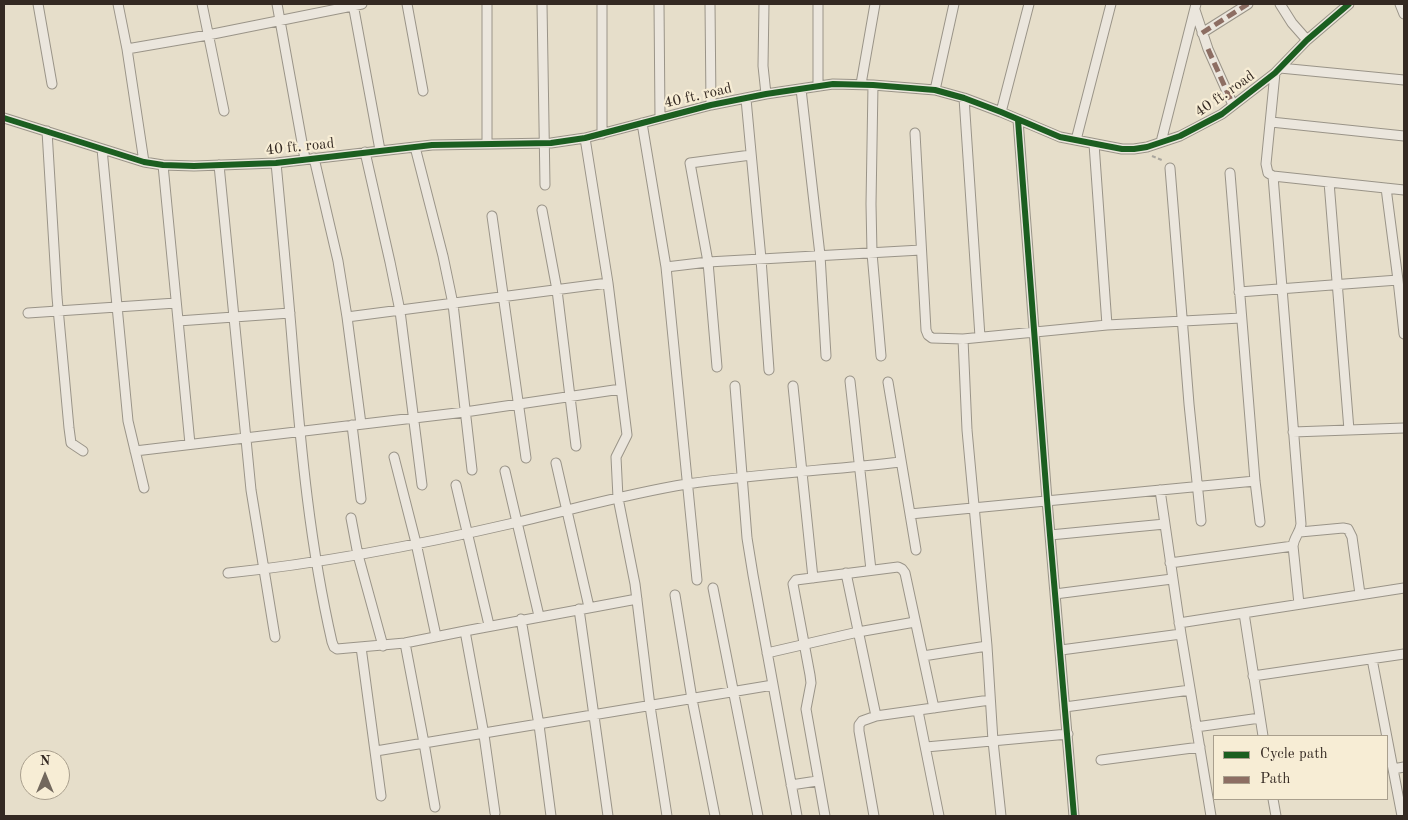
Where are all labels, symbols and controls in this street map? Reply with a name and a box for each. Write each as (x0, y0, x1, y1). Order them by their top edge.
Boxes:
street label: 40 ft. road (1192, 67, 1258, 121)
street label: 40 ft. road (662, 79, 734, 113)
street label: 40 ft. road (265, 134, 335, 160)
legend (1213, 735, 1388, 800)
text: Cycle path (1260, 747, 1328, 762)
north arrow (20, 750, 70, 800)
text: N (40, 754, 50, 768)
text: Path (1260, 772, 1290, 787)

